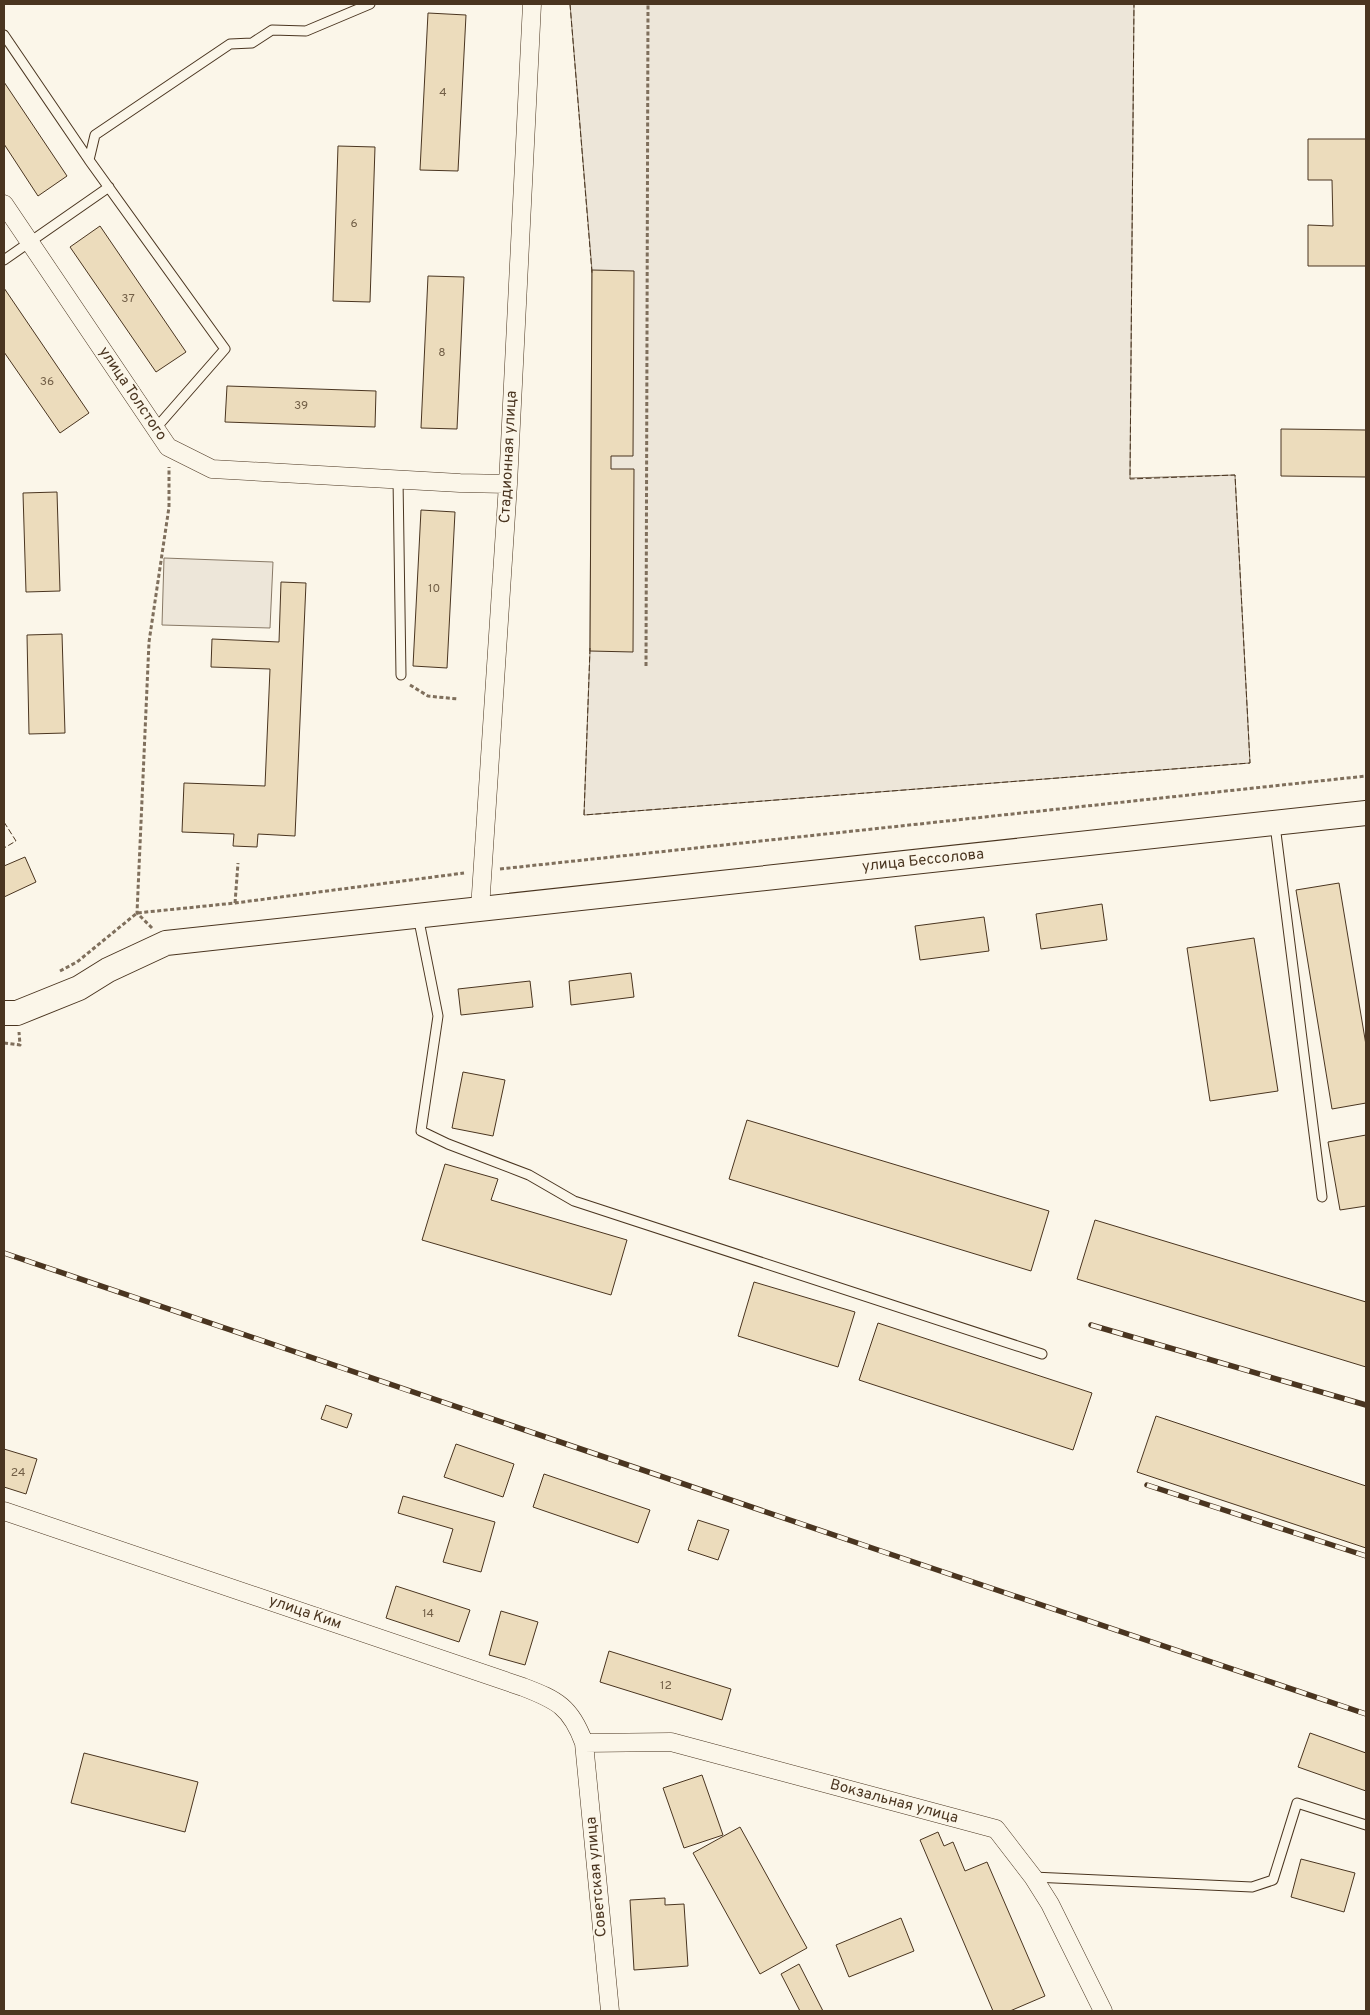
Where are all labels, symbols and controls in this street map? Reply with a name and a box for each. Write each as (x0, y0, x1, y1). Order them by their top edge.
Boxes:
house number: 4 (439, 85, 447, 101)
house number: 6 (350, 216, 358, 232)
house number: 37 (121, 291, 135, 307)
street label: улица Толстого (94, 344, 170, 444)
house number: 8 (438, 345, 446, 361)
house number: 36 (40, 374, 54, 390)
street label: Стадионная улица (496, 390, 522, 524)
house number: 39 (294, 398, 308, 414)
house number: 10 (428, 581, 440, 597)
street label: улица Бессолова (861, 845, 985, 877)
house number: 24 (11, 1465, 25, 1481)
street label: улица Ким (266, 1592, 344, 1634)
house number: 14 (422, 1606, 434, 1622)
house number: 12 (660, 1678, 672, 1694)
street label: Вокзальная улица (828, 1776, 960, 1828)
street label: Советская улица (582, 1816, 612, 1938)

